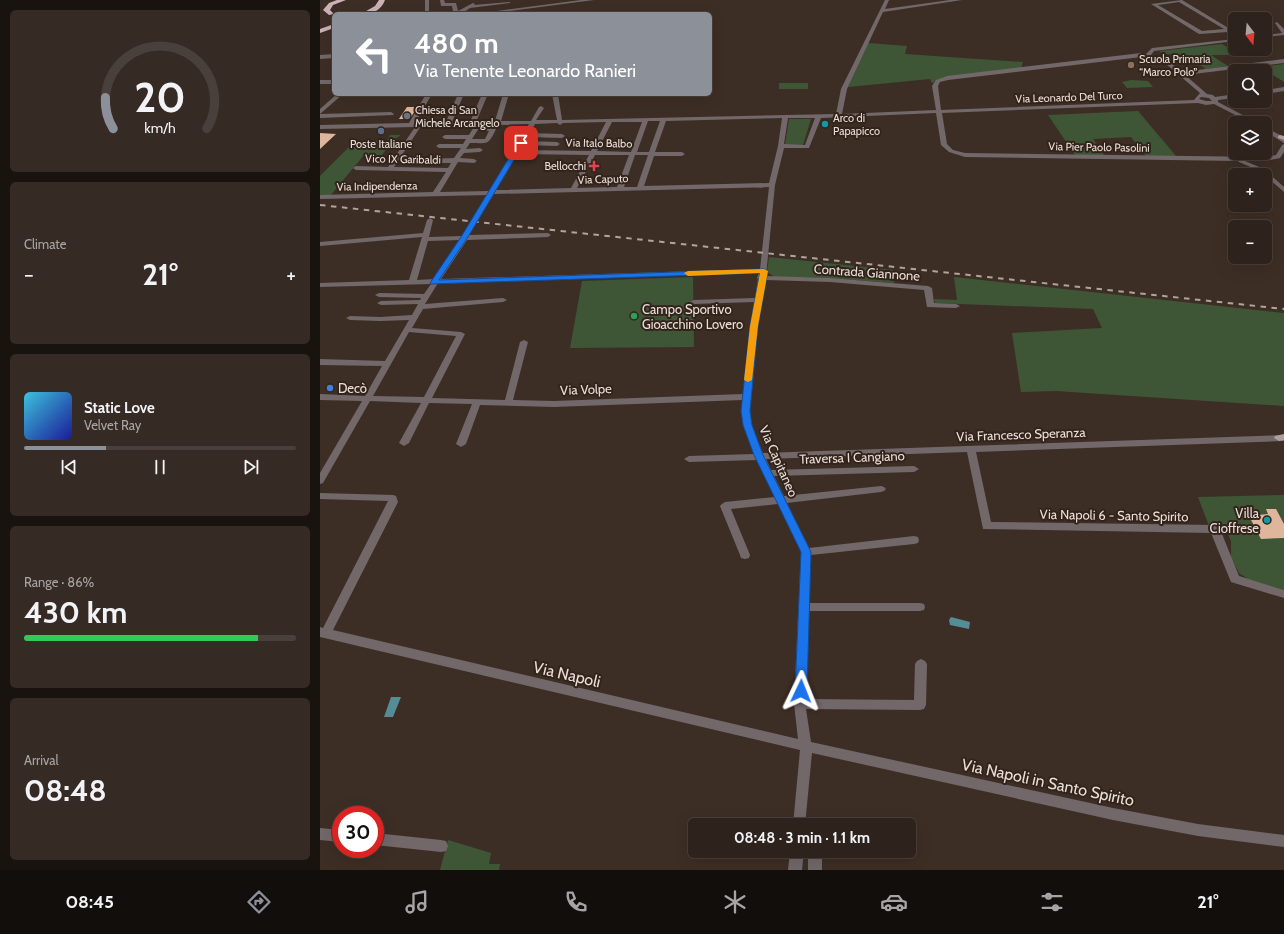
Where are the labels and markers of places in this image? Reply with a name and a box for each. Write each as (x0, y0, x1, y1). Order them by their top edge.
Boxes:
place label: Scuola Primaria “Marco Polo” (1139, 52, 1211, 79)
marker: Scuola Primaria “Marco Polo” (1126, 60, 1136, 70)
place label: Chiesa di San Michele Arcangelo (415, 103, 500, 130)
marker: Chiesa di San Michele Arcangelo (402, 111, 412, 121)
place label: Arco di Papapicco (833, 111, 880, 138)
marker: Arco di Papapicco (820, 119, 830, 129)
marker: Poste Italiane (376, 126, 386, 136)
pin (504, 126, 538, 160)
place label: Poste Italiane (350, 137, 412, 151)
place label: Bellocchi (544, 159, 586, 173)
marker: Bellocchi (589, 161, 599, 171)
place label: Campo Sportivo Gioacchino Lovero (642, 301, 743, 332)
marker: Campo Sportivo Gioacchino Lovero (629, 311, 639, 321)
place label: Decò (338, 380, 367, 396)
marker: Decò (325, 383, 335, 393)
place label: Villa Cioffrese (1210, 505, 1260, 536)
marker: Villa Cioffrese (1262, 515, 1272, 525)

